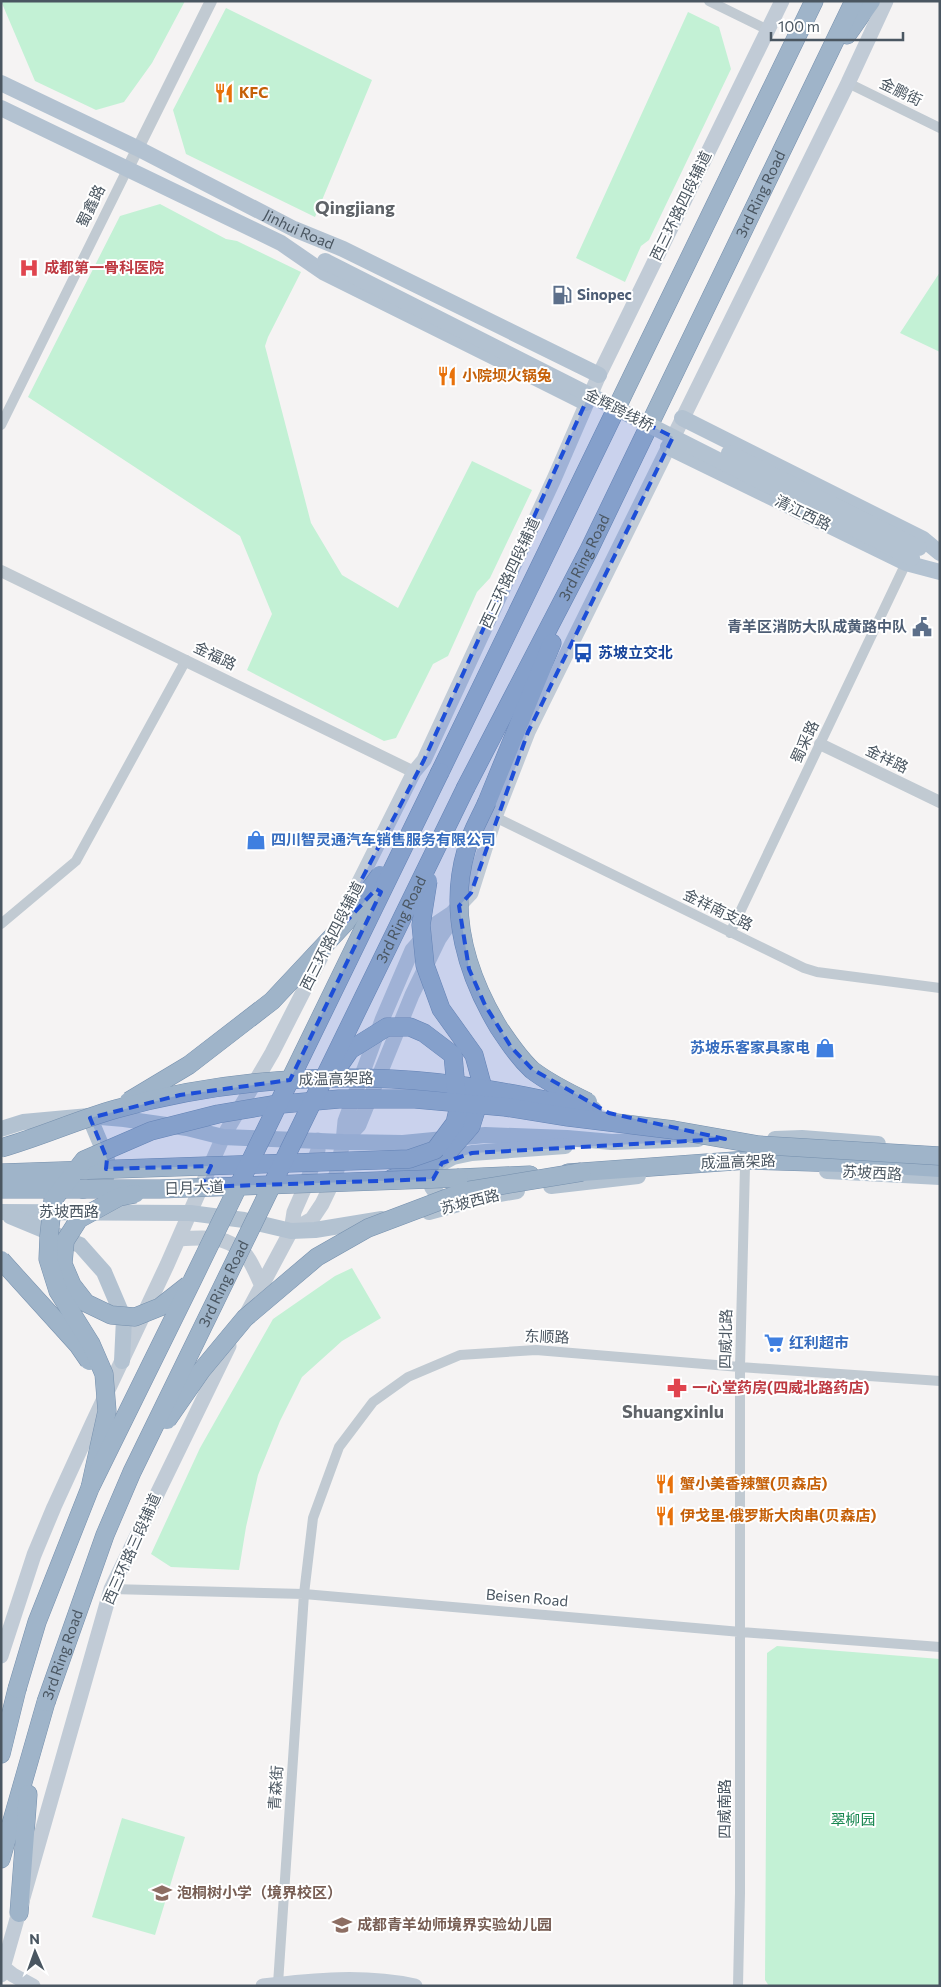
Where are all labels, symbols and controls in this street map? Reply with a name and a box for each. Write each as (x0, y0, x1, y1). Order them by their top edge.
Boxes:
scale bar (771, 10, 904, 42)
text: 100 m (778, 17, 820, 35)
street label: 金鹏街 (877, 73, 926, 109)
restaurant icon: KFC (213, 82, 235, 104)
place label: KFC (239, 83, 268, 101)
street label: 3rd Ring Road (731, 147, 788, 240)
street label: 西三环路四段辅道 (646, 148, 714, 263)
street label: 蜀鑫路 (72, 181, 108, 230)
district label: Qingjiang (315, 196, 395, 218)
street label: Jinhui Road (261, 205, 337, 252)
hospital icon: 成都第一骨科医院 (18, 257, 40, 279)
place label: 成都第一骨科医院 (44, 258, 164, 276)
fuel station icon: Sinopec (551, 284, 573, 306)
place label: Sinopec (577, 285, 632, 303)
restaurant icon: 小院坝火锅兔 (436, 365, 458, 387)
place label: 小院坝火锅兔 (462, 366, 552, 384)
street label: 金辉跨线桥 (582, 384, 657, 434)
street label: 清江西路 (773, 491, 834, 533)
street label: 3rd Ring Road (554, 511, 613, 604)
street label: 西三环路四段辅道 (476, 514, 543, 631)
public building icon: 青羊区消防大队成黄路中队 (911, 616, 933, 638)
place label: 青羊区消防大队成黄路中队 (727, 617, 907, 635)
street label: 金福路 (191, 637, 240, 673)
bus stop icon: 苏坡立交北 (572, 642, 594, 664)
place label: 苏坡立交北 (598, 643, 673, 661)
street label: 蜀采路 (786, 717, 822, 766)
street label: 金祥路 (863, 740, 912, 776)
shop icon: 四川智灵通汽车销售服务有限公司 (245, 829, 267, 851)
place label: 四川智灵通汽车销售服务有限公司 (271, 830, 496, 848)
street label: 3rd Ring Road (372, 873, 429, 966)
street label: 西三环路四段辅道 (296, 878, 366, 993)
street label: 金祥南支路 (681, 885, 756, 934)
shop icon: 苏坡乐客家具家电 (814, 1037, 836, 1059)
place label: 苏坡乐客家具家电 (690, 1038, 810, 1056)
street label: 成温高架路 (298, 1068, 374, 1088)
street label: 成温高架路 (700, 1151, 776, 1171)
street label: 苏坡西路 (842, 1161, 902, 1183)
street label: 日月大道 (164, 1177, 224, 1197)
street label: 苏坡西路 (438, 1185, 501, 1217)
street label: 苏坡西路 (39, 1202, 99, 1220)
street label: 3rd Ring Road (194, 1237, 252, 1330)
street label: 四威北路 (715, 1309, 735, 1369)
street label: 东顺路 (524, 1326, 570, 1346)
supermarket icon: 红利超市 (763, 1332, 785, 1354)
place label: 红利超市 (789, 1333, 849, 1351)
pharmacy icon: 一心堂药房(四威北路药店) (666, 1377, 688, 1399)
place label: 一心堂药房(四威北路药店) (692, 1378, 869, 1396)
district label: Shuangxinlu (622, 1400, 724, 1422)
restaurant icon: 蟹小美香辣蟹(贝森店) (654, 1473, 676, 1495)
place label: 蟹小美香辣蟹(贝森店) (680, 1474, 827, 1492)
street label: 西三环路三段辅道 (98, 1490, 164, 1607)
restaurant icon: 伊戈里·俄罗斯大肉串(贝森店) (654, 1505, 676, 1527)
place label: 伊戈里·俄罗斯大肉串(贝森店) (680, 1506, 876, 1524)
street label: Beisen Road (485, 1584, 569, 1610)
street label: 3rd Ring Road (37, 1607, 86, 1702)
street label: 青森街 (264, 1765, 286, 1811)
street label: 四威南路 (715, 1779, 733, 1839)
park label: 翠柳园 (830, 1810, 876, 1828)
school or university icon: 泡桐树小学（境界校区） (151, 1882, 173, 1904)
place label: 泡桐树小学（境界校区） (177, 1883, 342, 1901)
school or university icon: 成都青羊幼师境界实验幼儿园 (331, 1914, 353, 1936)
place label: 成都青羊幼师境界实验幼儿园 (357, 1915, 552, 1933)
north arrow (10, 1927, 60, 1977)
text: N (29, 1930, 40, 1947)

